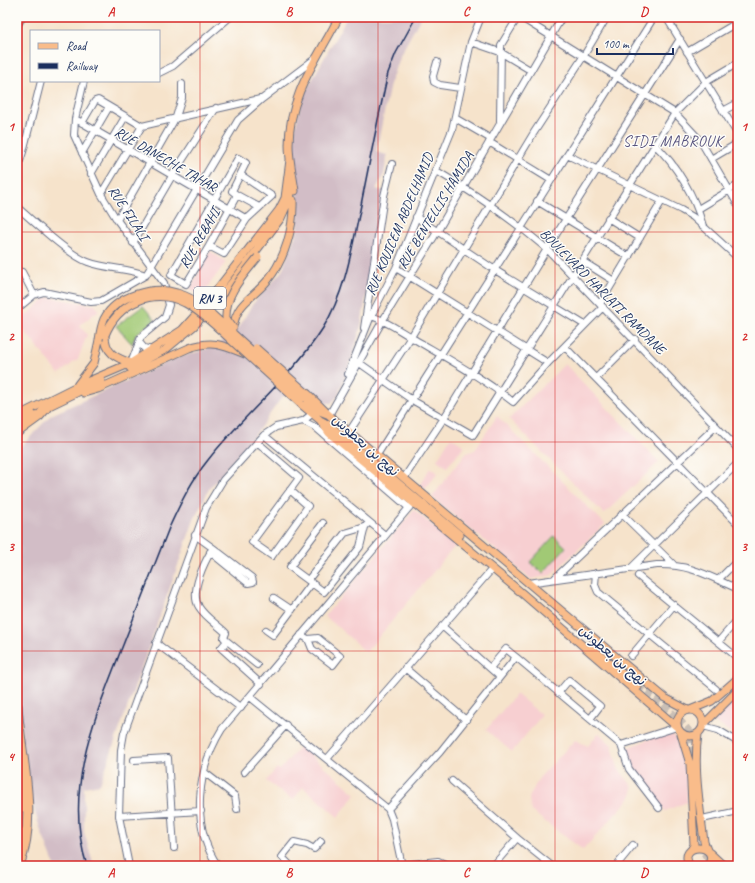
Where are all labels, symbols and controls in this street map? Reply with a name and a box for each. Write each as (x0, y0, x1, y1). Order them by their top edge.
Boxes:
text: A (108, 4, 116, 20)
text: B (286, 4, 294, 20)
text: C (463, 4, 471, 20)
text: D (640, 4, 649, 20)
legend (30, 30, 160, 82)
scale bar (597, 30, 673, 56)
text: 100 m (603, 36, 630, 52)
text: Road (66, 38, 88, 54)
text: Railway (66, 58, 98, 74)
text: 1 (8, 119, 16, 135)
text: 1 (741, 119, 749, 135)
street label: RUE DANECHE TAHAR (112, 123, 221, 197)
district label: SIDI MABROUK (623, 132, 726, 151)
street label: RUE BENTELLIS HAMIDA (394, 148, 478, 272)
street label: RUE KOUICEM ABDELHAMID (362, 149, 438, 298)
street label: RUE FILALI (105, 183, 154, 247)
street label: RUE REBAHI (175, 202, 225, 271)
street label: BOULEVARD HARLATI RAMDANE (536, 225, 670, 359)
road number: RN 3 (194, 287, 226, 309)
text: 2 (8, 329, 15, 345)
text: 2 (741, 329, 748, 345)
street label: نهج بن بعطوش (328, 411, 403, 481)
text: 3 (8, 539, 15, 555)
text: 3 (741, 539, 748, 555)
street label: نهج بن بعطوش (575, 621, 650, 690)
text: 4 (8, 749, 16, 765)
text: 4 (741, 749, 749, 765)
text: A (108, 865, 116, 881)
text: B (286, 865, 294, 881)
text: C (463, 865, 471, 881)
text: D (640, 865, 649, 881)

